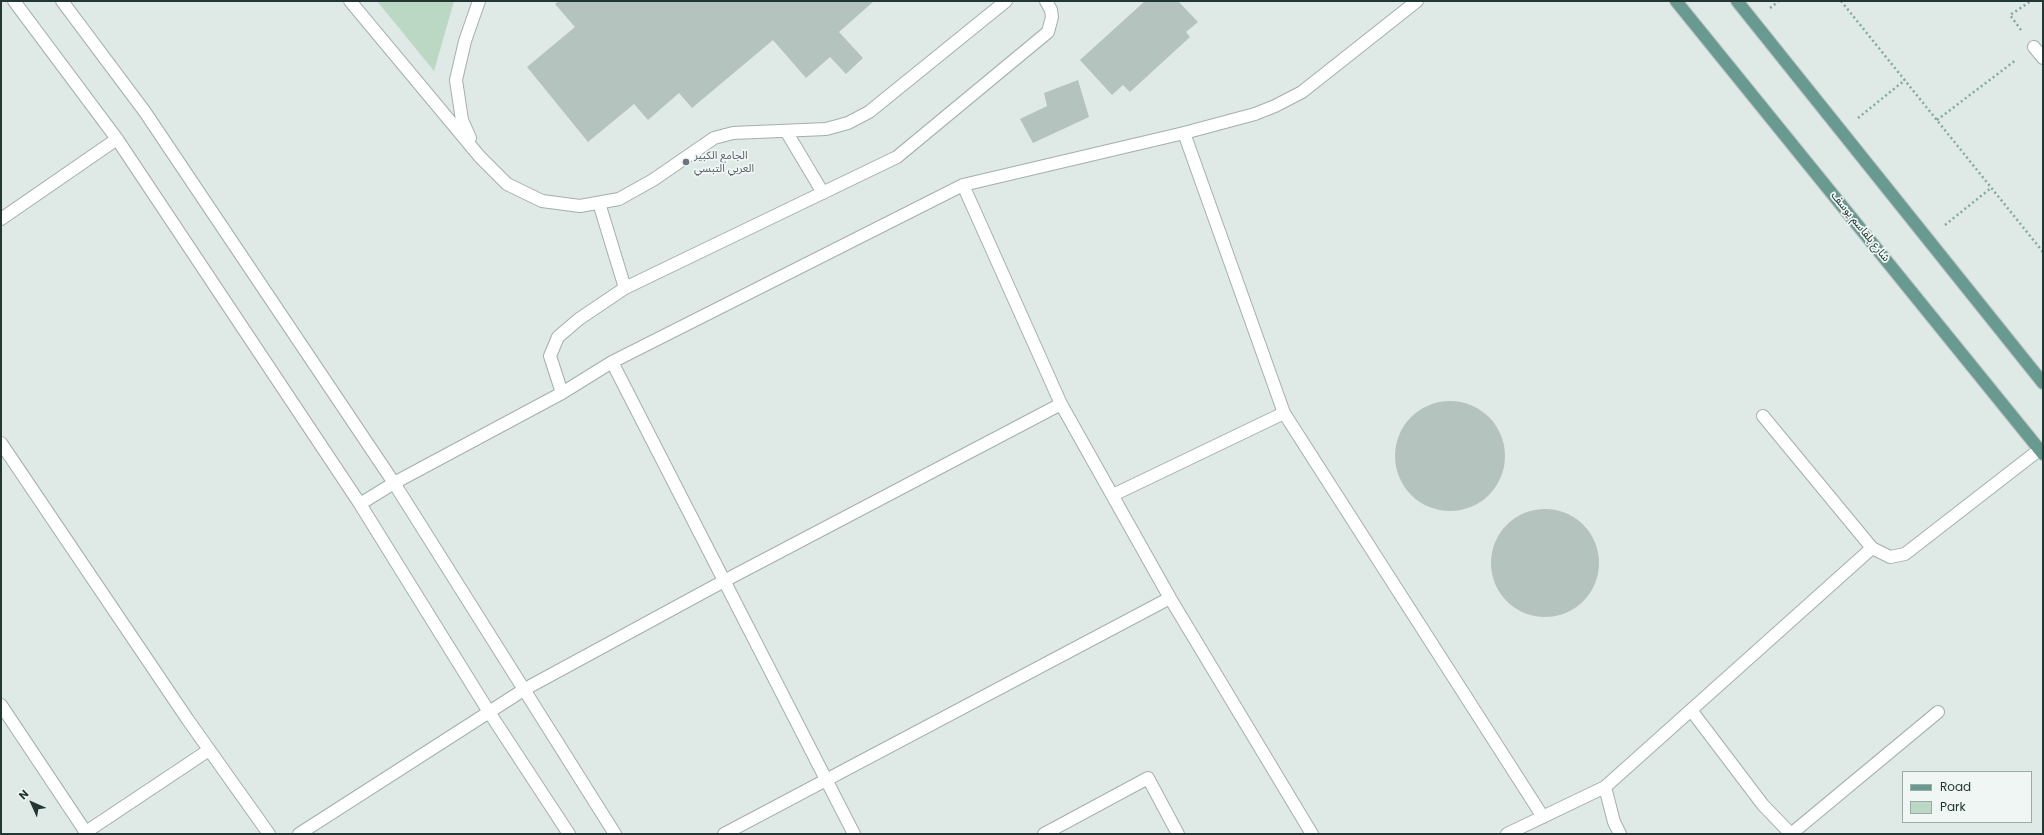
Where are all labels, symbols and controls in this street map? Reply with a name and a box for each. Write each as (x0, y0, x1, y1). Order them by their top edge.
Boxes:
place label: الجامع الكبير العربي التبسي (694, 149, 754, 175)
marker: الجامع الكبير العربي التبسي (681, 157, 691, 167)
street label: شارع بلقاسم يوسف (1828, 189, 1892, 265)
legend (1902, 771, 2032, 823)
text: Road (1940, 778, 1971, 795)
north arrow (12, 783, 52, 823)
text: N (15, 786, 32, 803)
text: Park (1940, 798, 1966, 815)

